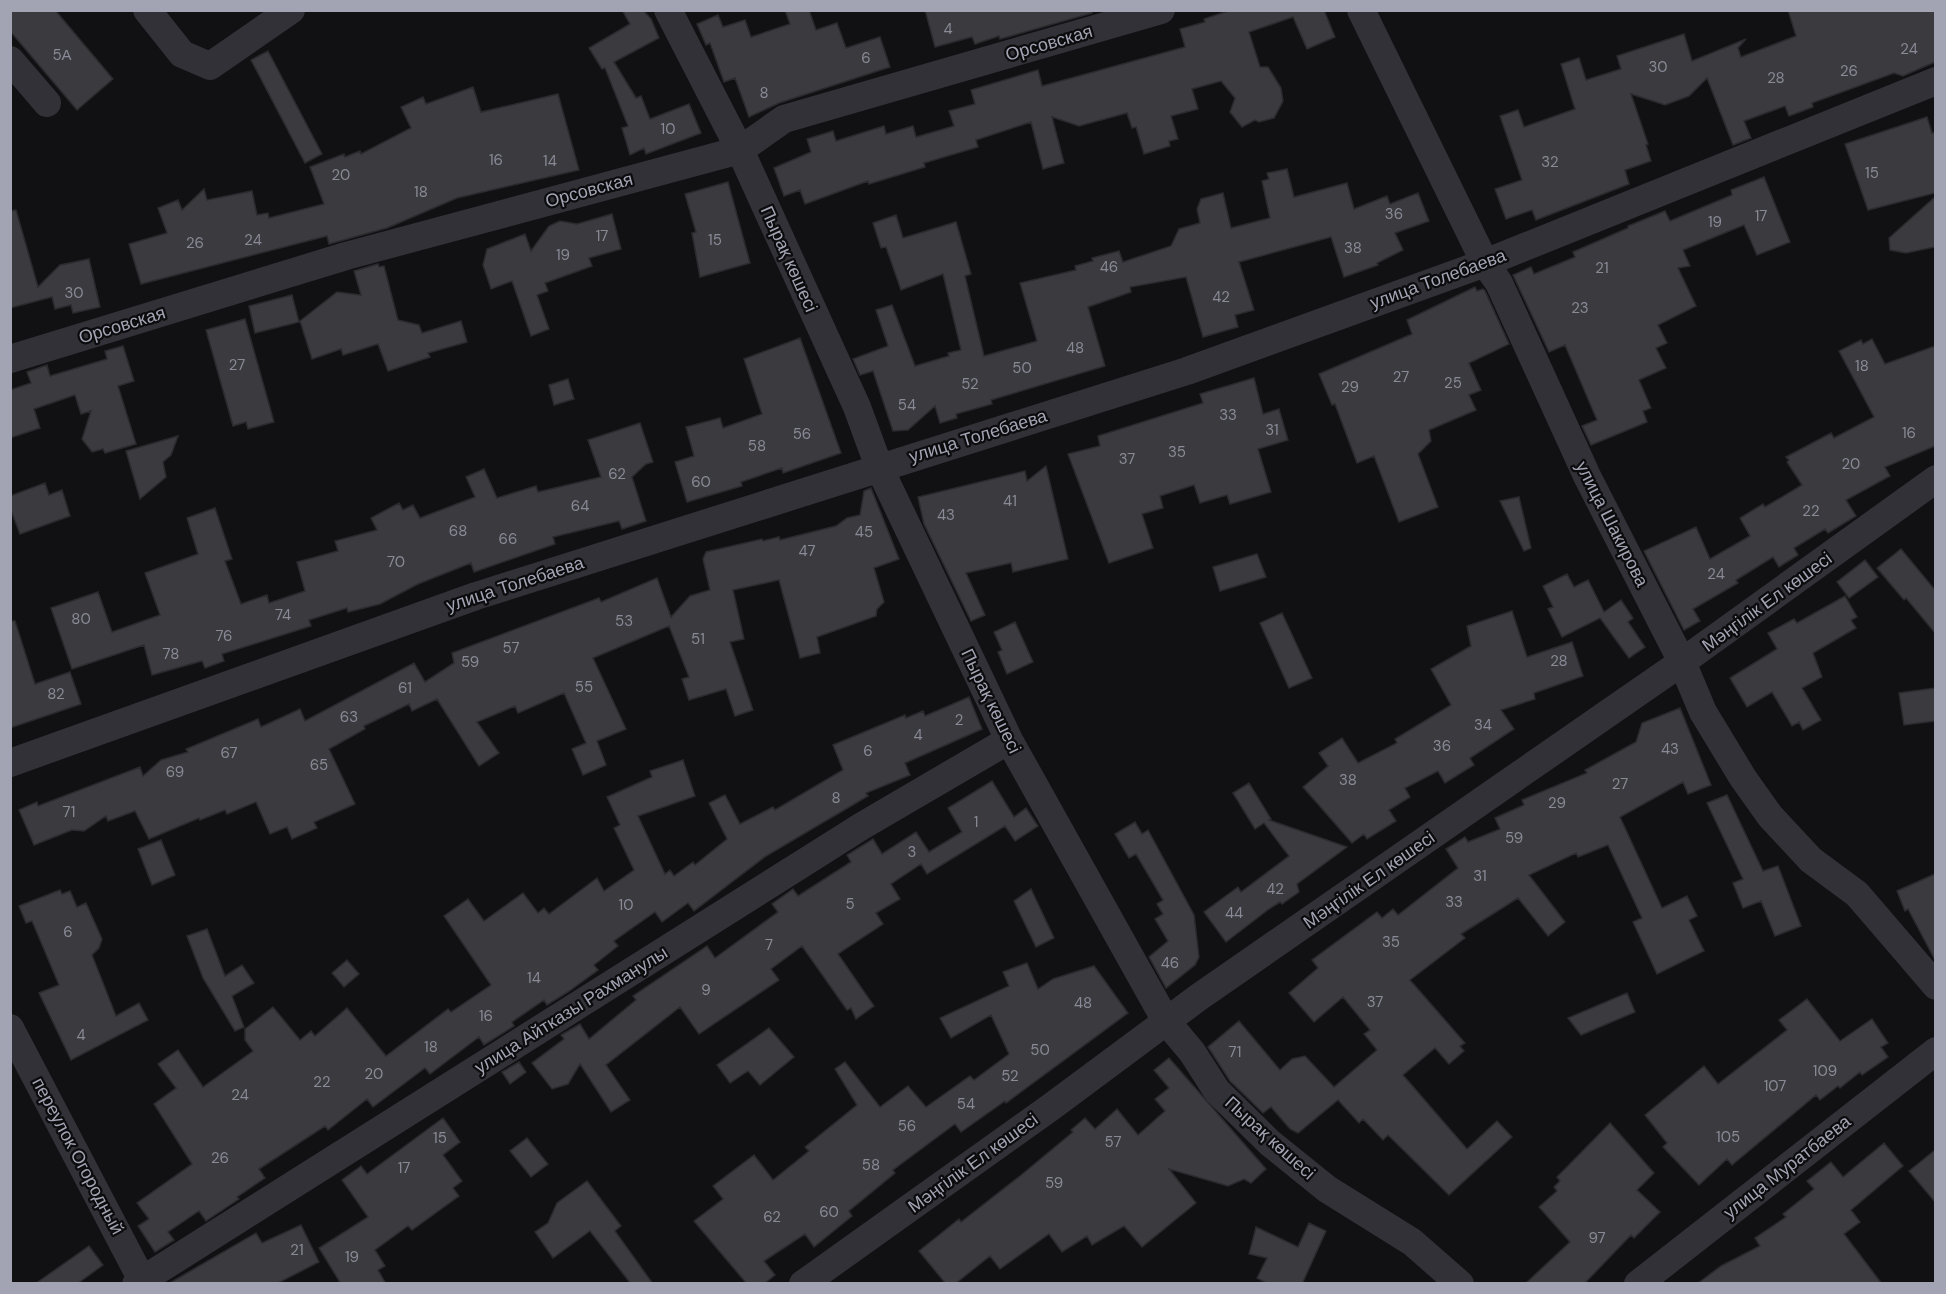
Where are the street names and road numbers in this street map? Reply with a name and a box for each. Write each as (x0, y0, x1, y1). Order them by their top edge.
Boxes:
street label: Орсовская (1003, 19, 1095, 67)
street label: Орсовская (543, 167, 635, 213)
street label: Пырақ көшесі (755, 202, 823, 316)
street label: улица Толебаева (1367, 243, 1510, 315)
street label: Орсовская (76, 300, 168, 350)
street label: улица Толебаева (906, 403, 1051, 468)
street label: улица Шакирова (1570, 457, 1654, 592)
street label: Мәңгілік Ел көшесі (1697, 547, 1837, 657)
street label: улица Толебаева (443, 550, 588, 618)
street label: Пырақ көшесі (955, 645, 1027, 757)
street label: Мәңгілік Ел көшесі (1299, 826, 1439, 934)
street label: улица Айтказы Рахманулы (470, 941, 672, 1079)
street label: переулок Огородный (26, 1073, 130, 1239)
street label: Пырақ көшесі (1220, 1091, 1320, 1185)
street label: Мәңгілік Ел көшесі (903, 1108, 1043, 1218)
street label: улица Муратбаева (1718, 1109, 1856, 1224)

